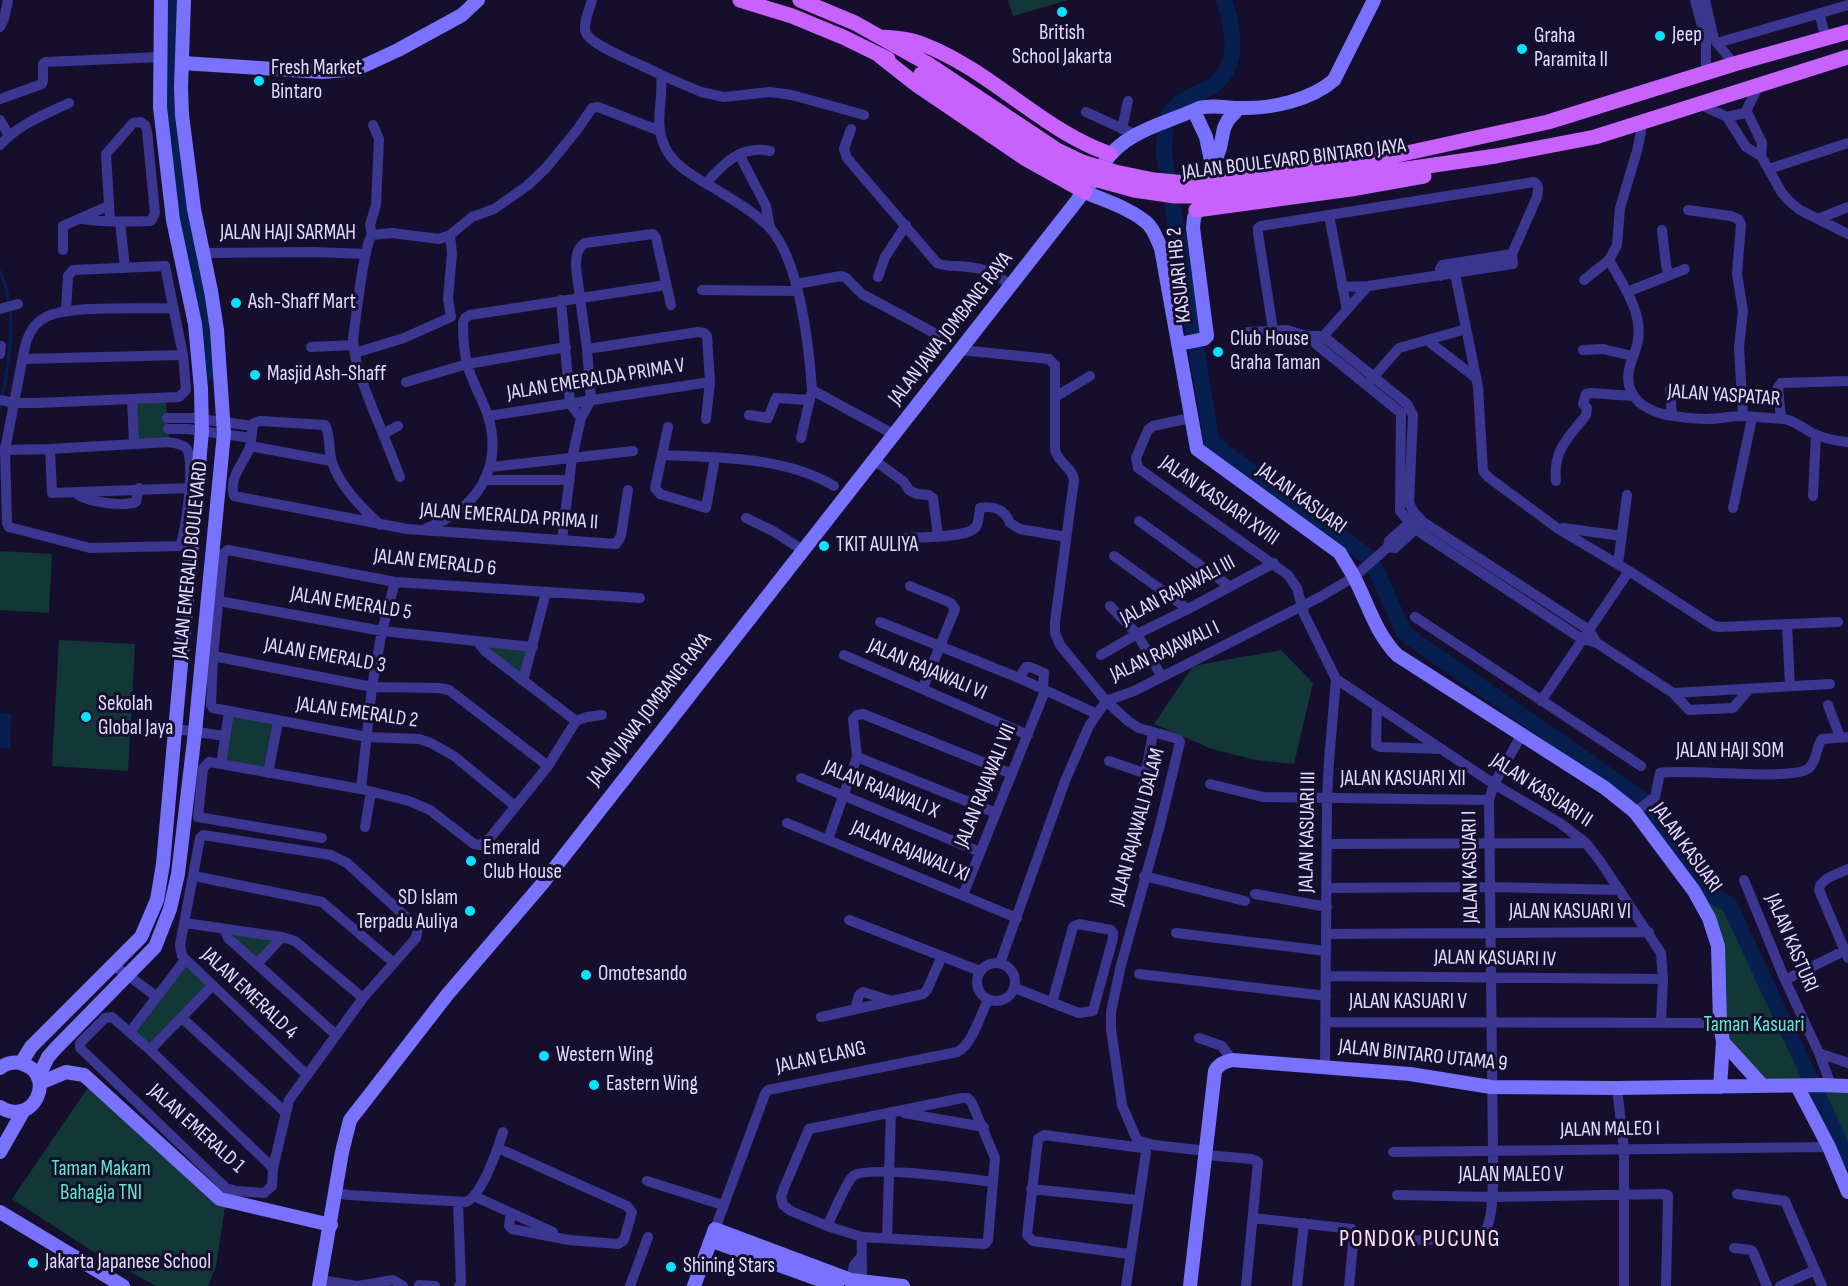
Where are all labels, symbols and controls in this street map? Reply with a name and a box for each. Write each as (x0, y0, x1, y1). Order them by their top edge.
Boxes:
marker: British School Jakarta (1055, 5, 1069, 19)
place label: British School Jakarta (1012, 21, 1112, 71)
place label: Jeep (1672, 23, 1702, 49)
place label: Graha Paramita II (1534, 24, 1608, 74)
marker: Jeep (1653, 29, 1667, 43)
marker: Graha Paramita II (1515, 42, 1529, 56)
place label: Fresh Market Bintaro (271, 56, 362, 106)
marker: Fresh Market Bintaro (252, 74, 266, 88)
street label: JALAN BOULEVARD BINTARO JAYA (1181, 134, 1407, 186)
street label: JALAN HAJI SARMAH (220, 221, 356, 247)
street label: KASUARI HB 2 (1162, 226, 1198, 324)
street label: JALAN JAWA JOMBANG RAYA (883, 248, 1019, 410)
place label: Ash-Shaff Mart (248, 290, 356, 316)
marker: Ash-Shaff Mart (229, 296, 243, 310)
place label: Club House Graha Taman (1230, 327, 1320, 377)
marker: Club House Graha Taman (1211, 345, 1225, 359)
street label: JALAN EMERALDA PRIMA V (505, 353, 687, 407)
place label: Masjid Ash-Shaff (267, 362, 386, 388)
marker: Masjid Ash-Shaff (248, 368, 262, 382)
street label: JALAN YASPATAR (1667, 379, 1781, 413)
street label: JALAN KASUARI XVIII (1155, 451, 1283, 551)
street label: JALAN KASUARI (1251, 458, 1351, 540)
street label: JALAN EMERALD BOULEVARD (168, 460, 214, 660)
street label: JALAN EMERALDA PRIMA II (419, 498, 599, 536)
place label: TKIT AULIYA (836, 533, 918, 559)
marker: TKIT AULIYA (817, 539, 831, 553)
street label: JALAN EMERALD 6 (372, 544, 498, 582)
street label: JALAN RAJAWALI III (1116, 550, 1240, 632)
street label: JALAN EMERALD 5 (289, 582, 413, 626)
street label: JALAN RAJAWALI I (1106, 616, 1224, 688)
street label: JALAN JAWA JOMBANG RAYA (582, 629, 718, 791)
street label: JALAN EMERALD 3 (262, 633, 388, 679)
street label: JALAN RAJAWALI VI (864, 634, 990, 706)
place label: Sekolah Global Jaya (98, 692, 173, 742)
street label: JALAN EMERALD 2 (294, 692, 420, 734)
marker: Sekolah Global Jaya (79, 710, 93, 724)
street label: JALAN RAJAWALI VII (950, 720, 1022, 852)
street label: JALAN HAJI SOM (1676, 739, 1784, 765)
street label: JALAN RAJAWALI DALAM (1105, 746, 1171, 908)
street label: JALAN KASUARI II (1485, 749, 1597, 833)
street label: JALAN RAJAWALI X (820, 755, 942, 825)
street label: JALAN KASUARI XII (1340, 767, 1466, 793)
street label: JALAN KASUARI III (1294, 771, 1322, 893)
street label: JALAN KASUARI (1645, 798, 1727, 898)
street label: JALAN KASUARI I (1457, 810, 1485, 924)
street label: JALAN RAJAWALI XI (847, 816, 973, 888)
place label: Emerald Club House (483, 836, 562, 886)
marker: Emerald Club House (464, 854, 478, 868)
place label: SD Islam Terpadu Auliya (357, 886, 458, 936)
street label: JALAN KASTURI (1759, 890, 1823, 996)
street label: JALAN KASUARI VI (1509, 900, 1631, 926)
marker: SD Islam Terpadu Auliya (463, 904, 477, 918)
street label: JALAN EMERALD 4 (195, 943, 303, 1045)
street label: JALAN KASUARI IV (1434, 945, 1556, 973)
place label: Omotesando (598, 962, 687, 988)
marker: Omotesando (579, 968, 593, 982)
street label: JALAN KASUARI V (1349, 990, 1467, 1016)
park label: Taman Kasuari (1704, 1013, 1804, 1039)
street label: JALAN BINTARO UTAMA 9 (1337, 1035, 1509, 1077)
street label: JALAN ELANG (774, 1036, 868, 1080)
place label: Western Wing (556, 1043, 653, 1069)
marker: Western Wing (537, 1049, 551, 1063)
place label: Eastern Wing (606, 1072, 698, 1098)
marker: Eastern Wing (587, 1078, 601, 1092)
street label: JALAN EMERALD 1 (142, 1079, 250, 1179)
street label: JALAN MALEO I (1560, 1117, 1660, 1143)
park label: Taman Makam Bahagia TNI (51, 1157, 151, 1207)
street label: JALAN MALEO V (1458, 1163, 1564, 1189)
district label: PONDOK PUCUNG (1339, 1226, 1501, 1254)
place label: Jakarta Japanese School (45, 1250, 211, 1276)
place label: Shining Stars (683, 1254, 775, 1280)
marker: Jakarta Japanese School (26, 1256, 40, 1270)
marker: Shining Stars (664, 1260, 678, 1274)

